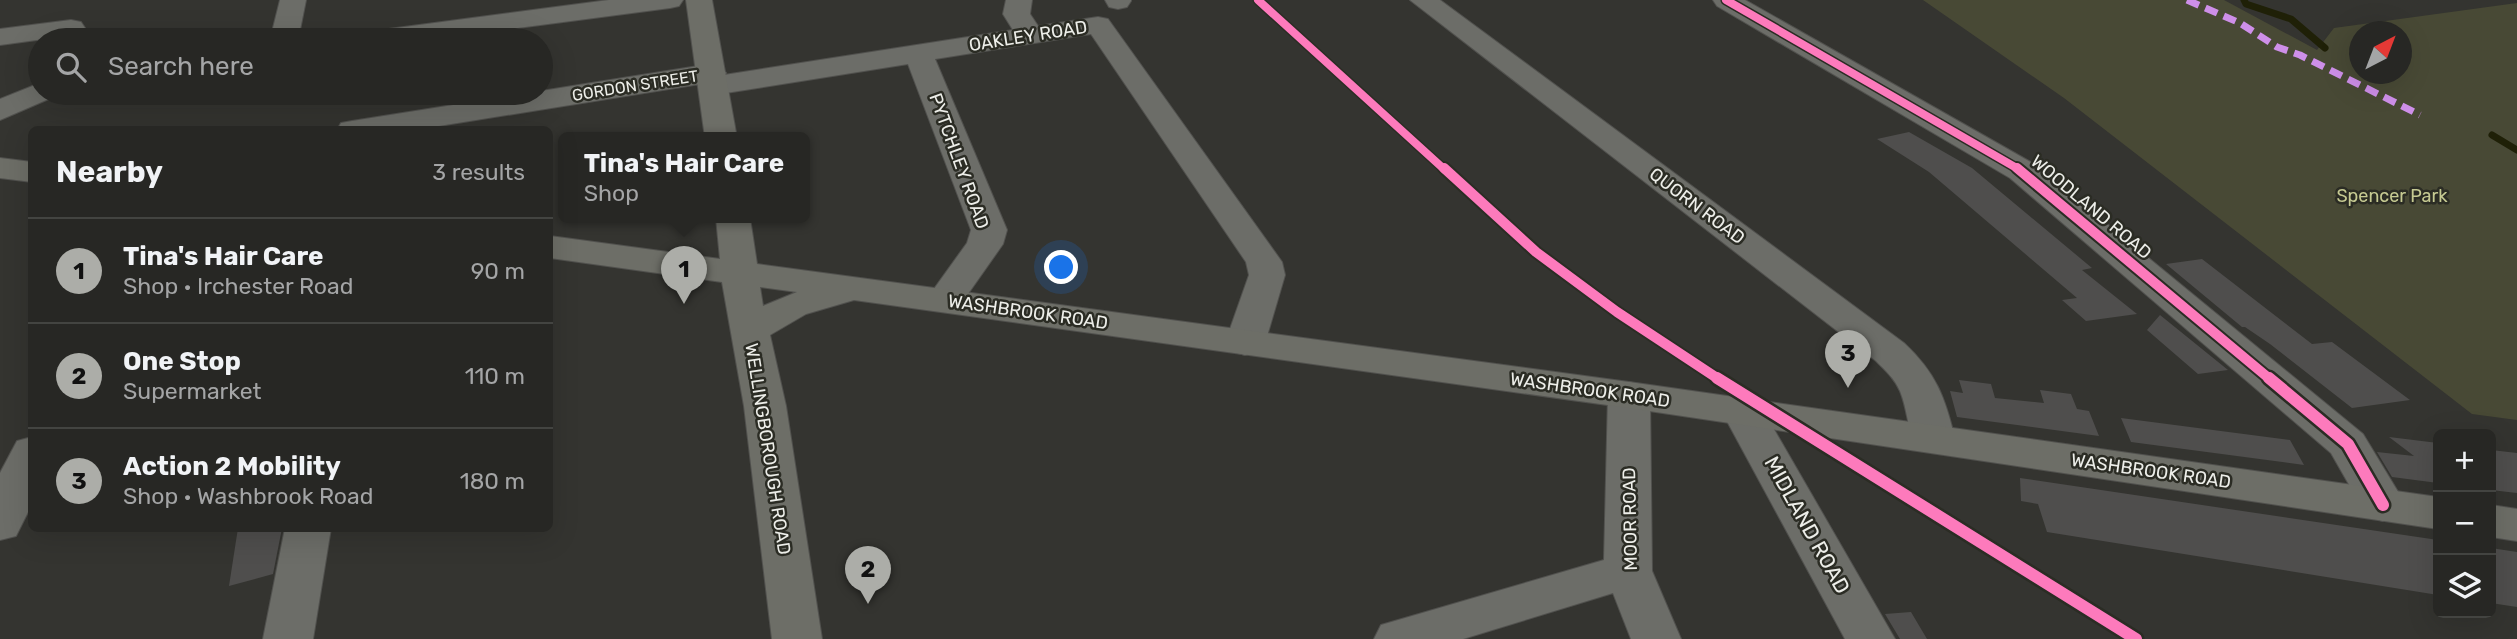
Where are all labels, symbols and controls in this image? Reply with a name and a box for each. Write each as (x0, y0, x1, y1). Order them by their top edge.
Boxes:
street label: OAKLEY ROAD (967, 16, 1089, 56)
north arrow (2349, 21, 2412, 84)
search box (28, 28, 553, 105)
icon: search (52, 48, 90, 86)
text: Search here (108, 51, 254, 82)
street label: GORDON STREET (571, 66, 699, 105)
street label: PYTCHLEY ROAD (924, 90, 994, 232)
popup (558, 132, 810, 223)
text: Tina's Hair Care (584, 148, 784, 179)
street label: WOODLAND ROAD (2026, 150, 2156, 264)
text: Nearby (56, 154, 163, 190)
text: 3 results (432, 158, 525, 186)
street label: QUORN ROAD (1645, 163, 1749, 249)
text: Shop (584, 179, 639, 207)
park label: Spencer Park (2336, 185, 2448, 207)
text: Tina's Hair Care (123, 241, 324, 272)
pin: 1 (661, 246, 707, 304)
your location (1044, 250, 1078, 284)
text: 1 (73, 257, 85, 285)
text: 90 m (471, 257, 525, 285)
text: Shop · Irchester Road (123, 272, 353, 300)
street label: WASHBROOK ROAD (947, 290, 1109, 334)
pin: 3 (1825, 330, 1871, 388)
street label: WELLINGBOROUGH ROAD (740, 342, 796, 556)
text: One Stop (123, 346, 241, 377)
text: 2 (72, 362, 86, 390)
text: 110 m (465, 362, 525, 390)
street label: WASHBROOK ROAD (1509, 368, 1671, 412)
text: Supermarket (123, 377, 261, 405)
map controls (2433, 429, 2496, 618)
button: + (2433, 429, 2496, 492)
street label: WASHBROOK ROAD (2070, 449, 2232, 493)
text: Action 2 Mobility (123, 451, 341, 482)
street label: MIDLAND ROAD (1759, 452, 1856, 598)
text: 3 (71, 467, 87, 495)
text: 180 m (460, 467, 525, 495)
street label: MOOR ROAD (1618, 467, 1642, 571)
text: Shop · Washbrook Road (123, 482, 373, 510)
button: − (2433, 492, 2496, 555)
pin: 2 (845, 546, 891, 604)
button: layers (2433, 555, 2496, 618)

